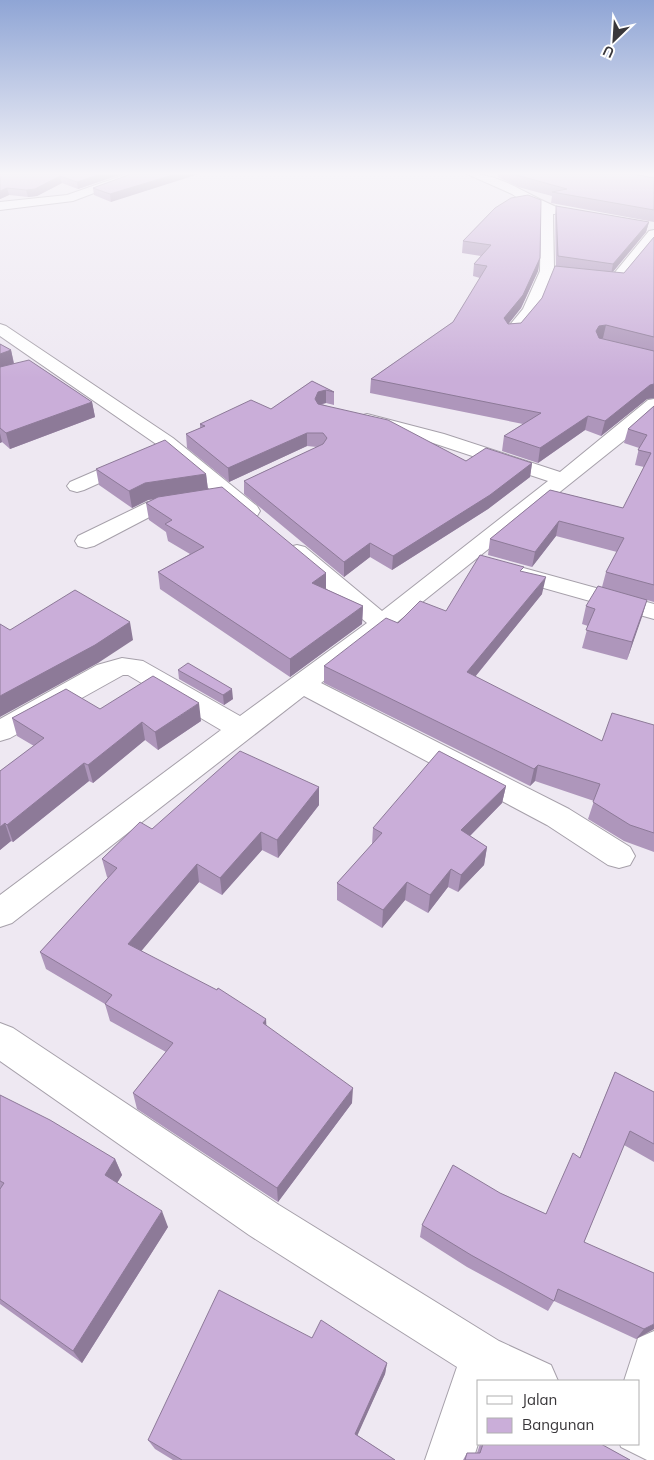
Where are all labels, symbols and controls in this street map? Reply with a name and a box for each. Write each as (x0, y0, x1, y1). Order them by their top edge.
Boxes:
north arrow (589, 15, 639, 65)
text: U (600, 41, 617, 62)
legend (477, 1380, 639, 1445)
text: Jalan (522, 1390, 557, 1409)
text: Bangunan (522, 1415, 594, 1434)

